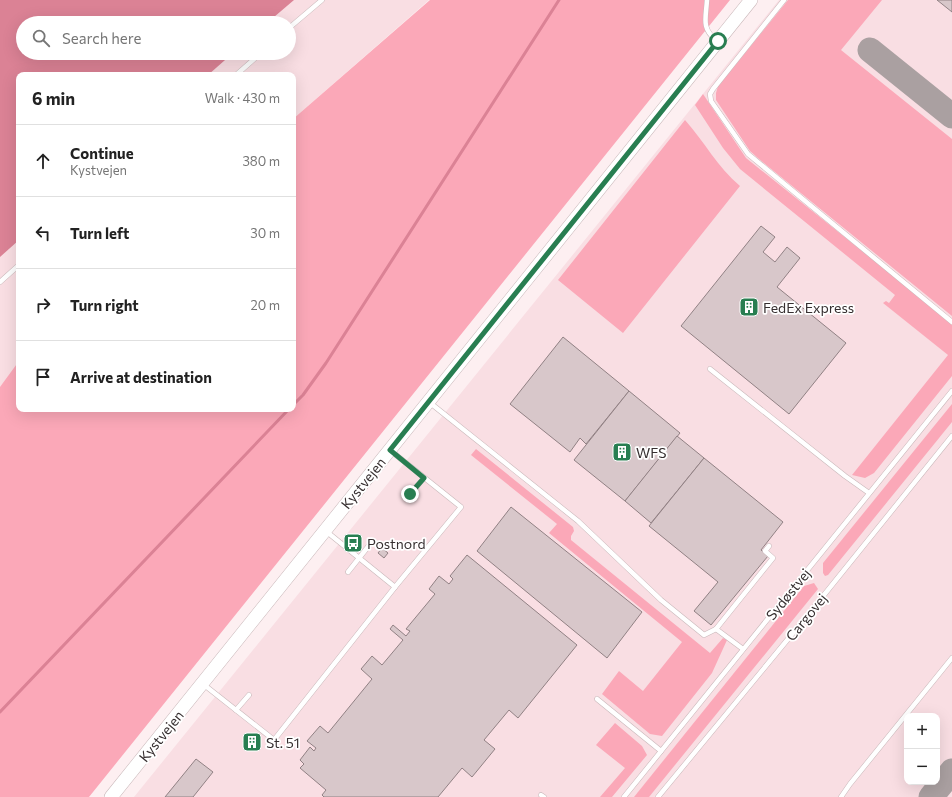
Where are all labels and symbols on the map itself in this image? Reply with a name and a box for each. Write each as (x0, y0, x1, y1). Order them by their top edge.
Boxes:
route start (709, 32, 727, 50)
building icon: FedEx Express (738, 296, 760, 318)
place label: FedEx Express (763, 299, 854, 316)
building icon: WFS (611, 441, 633, 463)
place label: WFS (636, 444, 667, 461)
street label: Kystvejen (337, 454, 389, 512)
route end (401, 485, 419, 503)
bus stop icon: Postnord (342, 532, 364, 554)
place label: Postnord (367, 535, 426, 552)
street label: Sydøstvej (762, 565, 814, 623)
street label: Cargovej (782, 590, 830, 644)
street label: Kystvejen (135, 707, 187, 765)
building icon: St. 51 (241, 731, 263, 753)
place label: St. 51 (266, 734, 300, 751)

